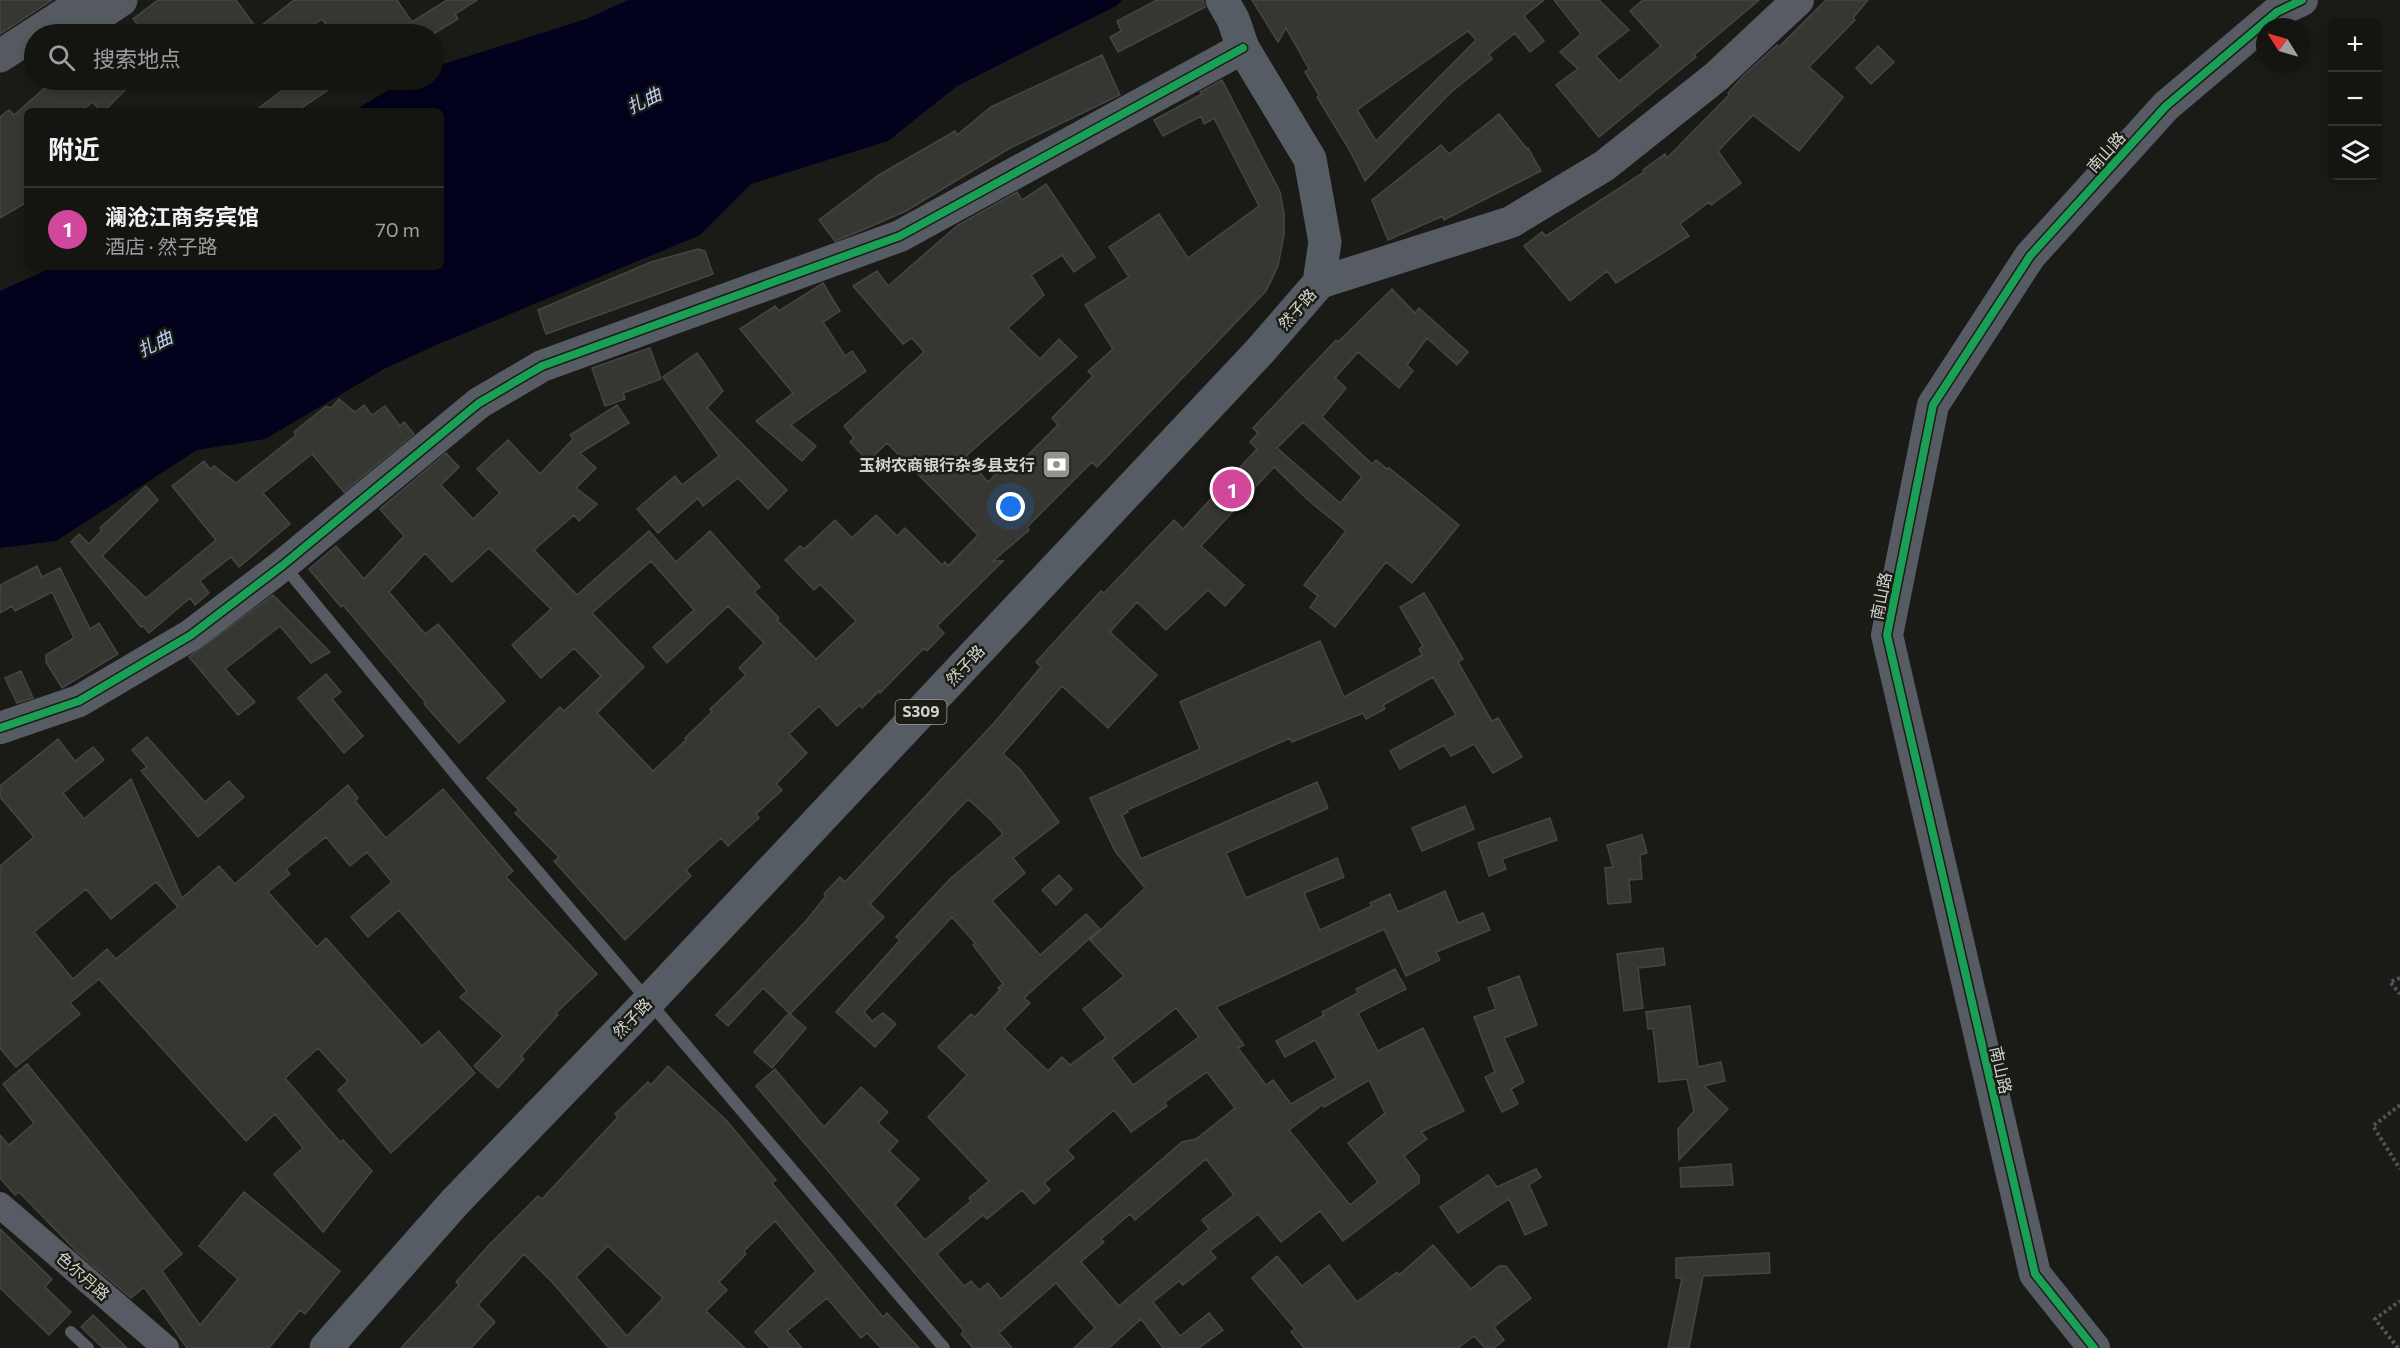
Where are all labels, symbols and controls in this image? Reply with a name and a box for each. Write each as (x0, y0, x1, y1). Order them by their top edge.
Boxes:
north arrow (2256, 18, 2310, 72)
map controls (2328, 18, 2382, 180)
button: + (2328, 18, 2382, 72)
search box (24, 24, 444, 90)
icon: search (45, 41, 78, 74)
text: 搜索地点 (93, 45, 181, 72)
button: − (2328, 72, 2382, 126)
water label: 扎曲 (623, 81, 666, 118)
button: layers (2328, 126, 2382, 180)
street label: 南山路 (2083, 127, 2129, 176)
text: 附近 (48, 133, 100, 164)
text: 澜沧江商务宾馆 (105, 203, 259, 230)
text: 1 (63, 217, 72, 241)
text: 70 m (375, 217, 420, 241)
text: 酒店 · 然子路 (105, 234, 217, 258)
street label: 然子路 (1274, 284, 1320, 333)
water label: 扎曲 (134, 324, 177, 361)
bank icon: 玉树农商银行杂多县支行 (1040, 449, 1072, 481)
place label: 玉树农商银行杂多县支行 (859, 455, 1035, 474)
pin: 1 (1212, 466, 1252, 512)
your location (996, 492, 1025, 521)
street label: 南山路 (1867, 571, 1894, 621)
street label: 然子路 (941, 641, 988, 689)
road number: S309 (896, 700, 946, 724)
street label: 然子路 (608, 994, 655, 1042)
street label: 南山路 (1987, 1044, 2016, 1095)
street label: 色尔丹路 (53, 1247, 114, 1304)

